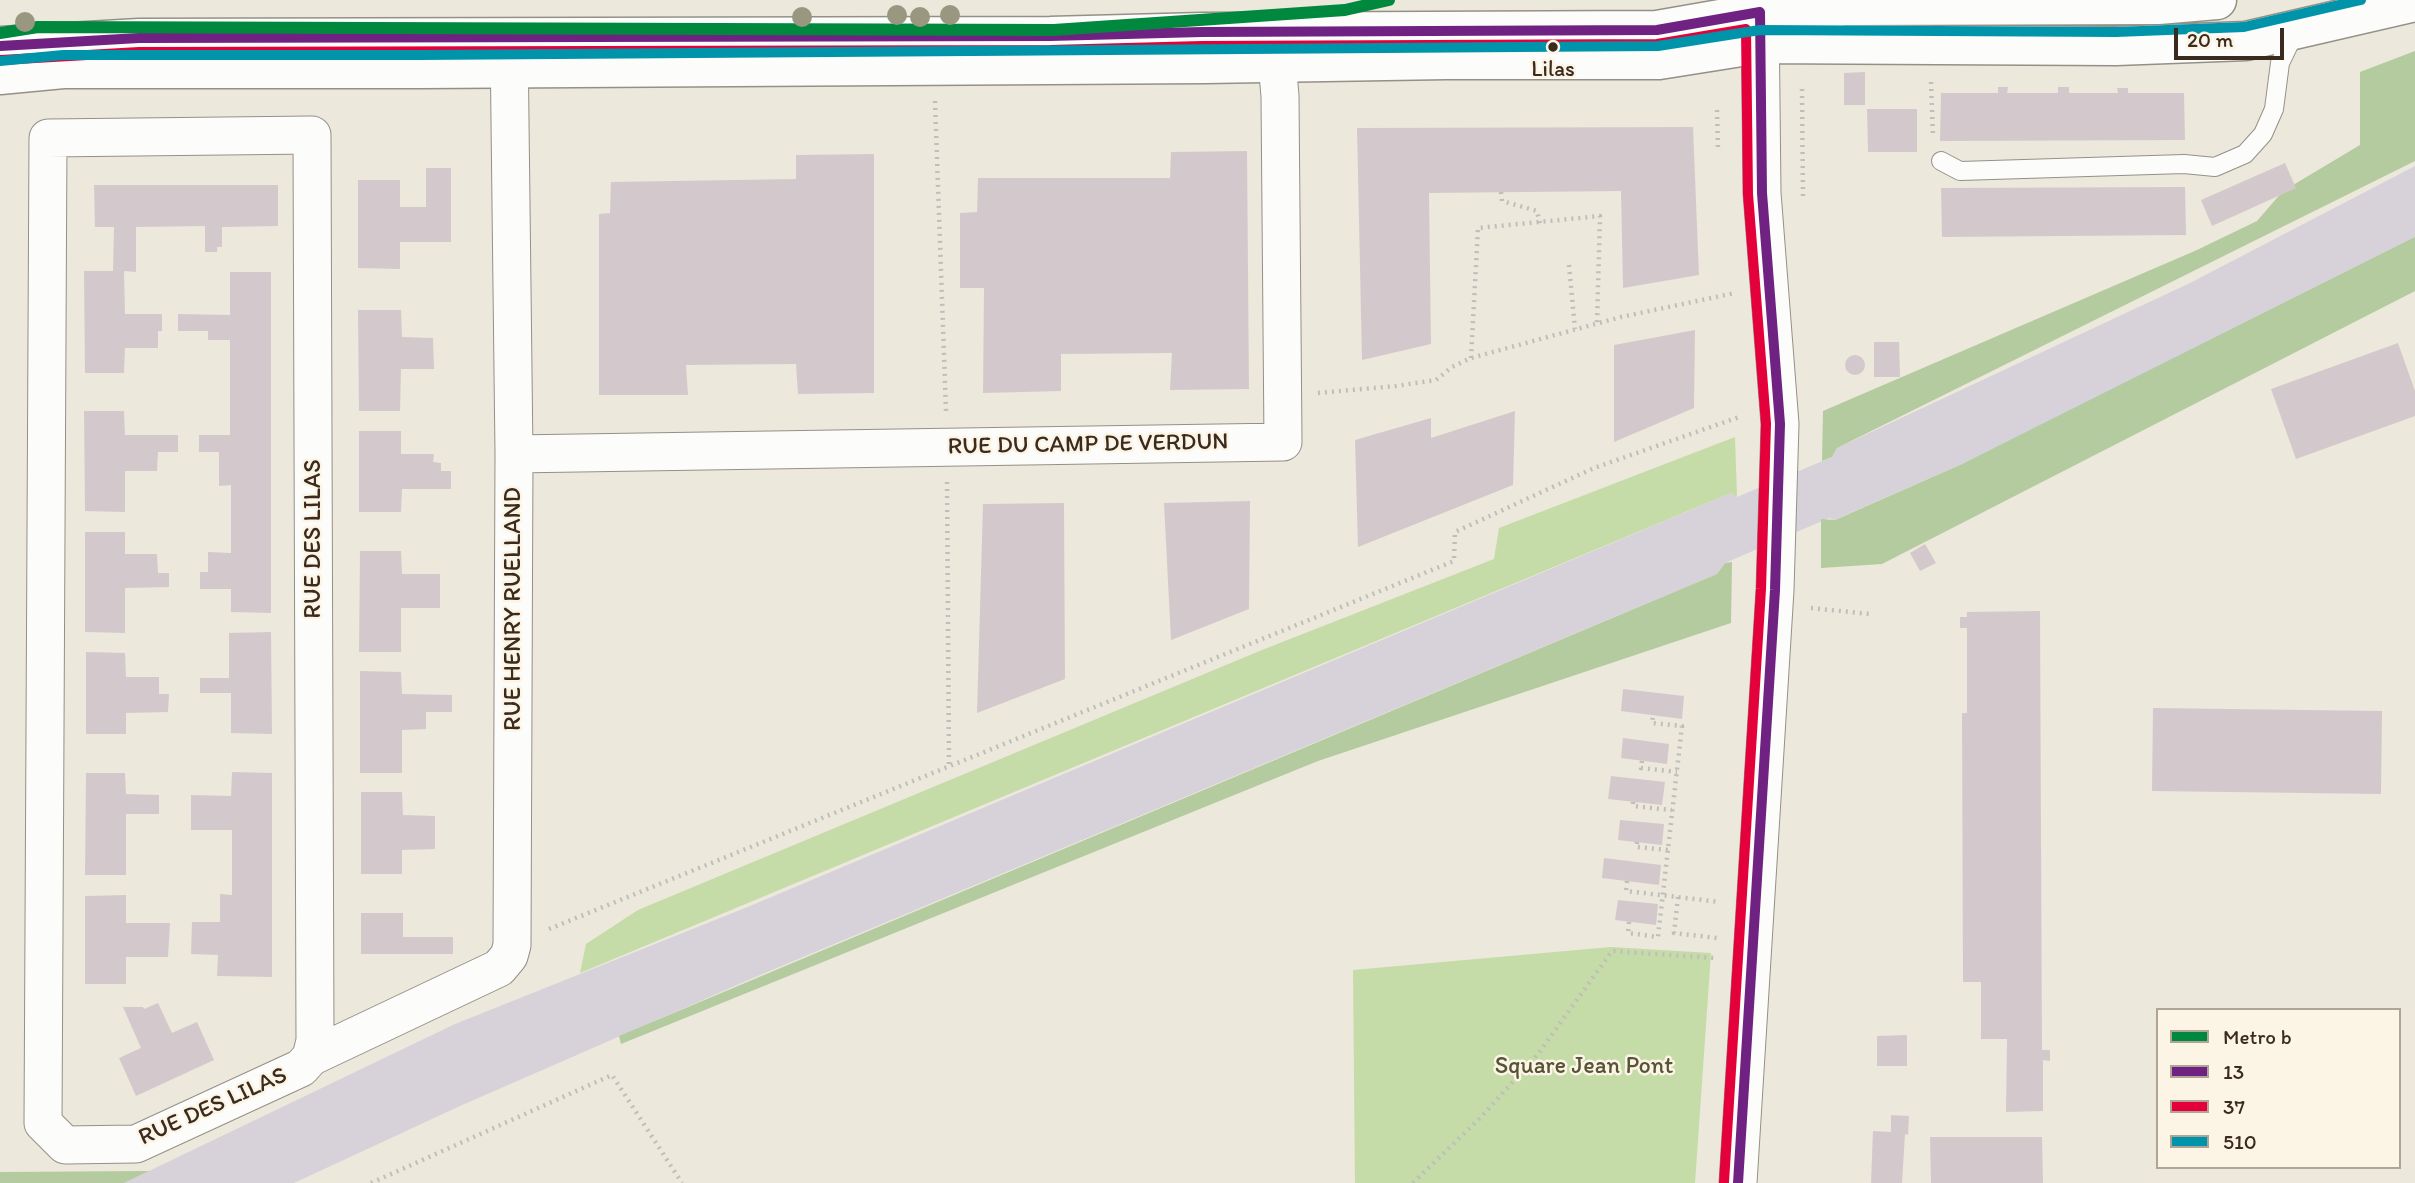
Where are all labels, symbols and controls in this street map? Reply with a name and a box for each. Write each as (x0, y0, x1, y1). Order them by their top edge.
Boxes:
scale bar (2177, 14, 2287, 58)
text: 20 m (2187, 27, 2233, 52)
marker: Lilas (1546, 40, 1560, 54)
place label: Lilas (1531, 57, 1575, 83)
street label: RUE DU CAMP DE VERDUN (947, 428, 1229, 462)
street label: RUE DES LILAS (300, 459, 328, 619)
street label: RUE HENRY RUELLAND (500, 487, 528, 731)
legend (2156, 1008, 2401, 1169)
text: Metro b (2223, 1024, 2292, 1049)
park label: Square Jean Pont (1495, 1053, 1673, 1081)
text: 13 (2223, 1059, 2244, 1084)
street label: RUE DES LILAS (134, 1061, 292, 1153)
text: 37 (2223, 1094, 2245, 1119)
text: 510 (2223, 1129, 2257, 1154)

